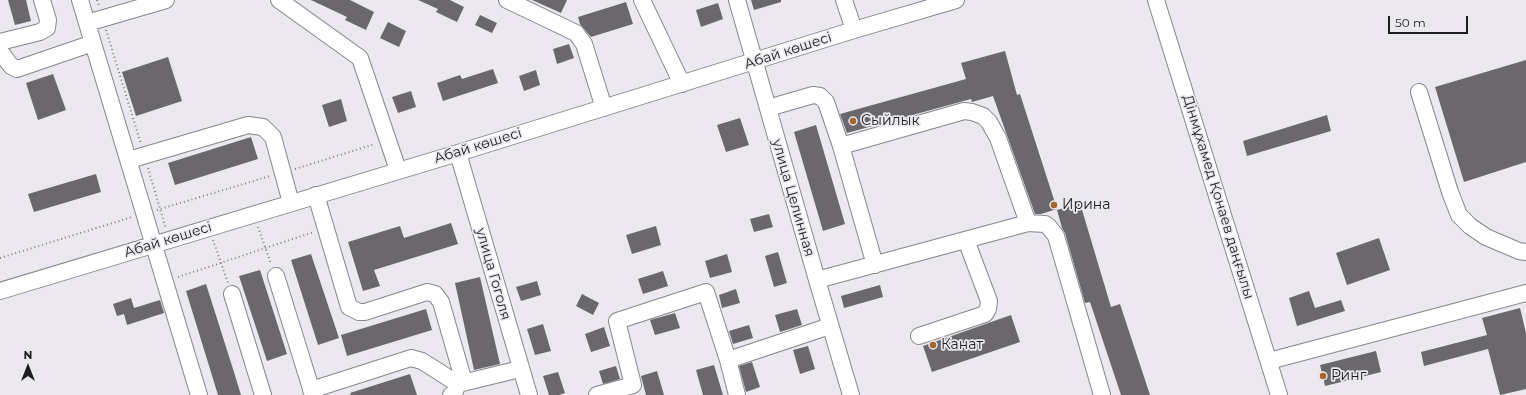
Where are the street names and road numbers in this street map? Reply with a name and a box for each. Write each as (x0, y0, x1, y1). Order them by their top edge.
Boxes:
street label: Абай көшесі (742, 29, 834, 73)
street label: Дінмұхамед Қонаев даңғылы (1179, 93, 1257, 301)
street label: Абай көшесі (432, 125, 524, 167)
street label: улица Целинная (768, 137, 818, 259)
street label: Абай көшесі (122, 219, 214, 261)
street label: улица Гоголя (472, 226, 514, 322)

